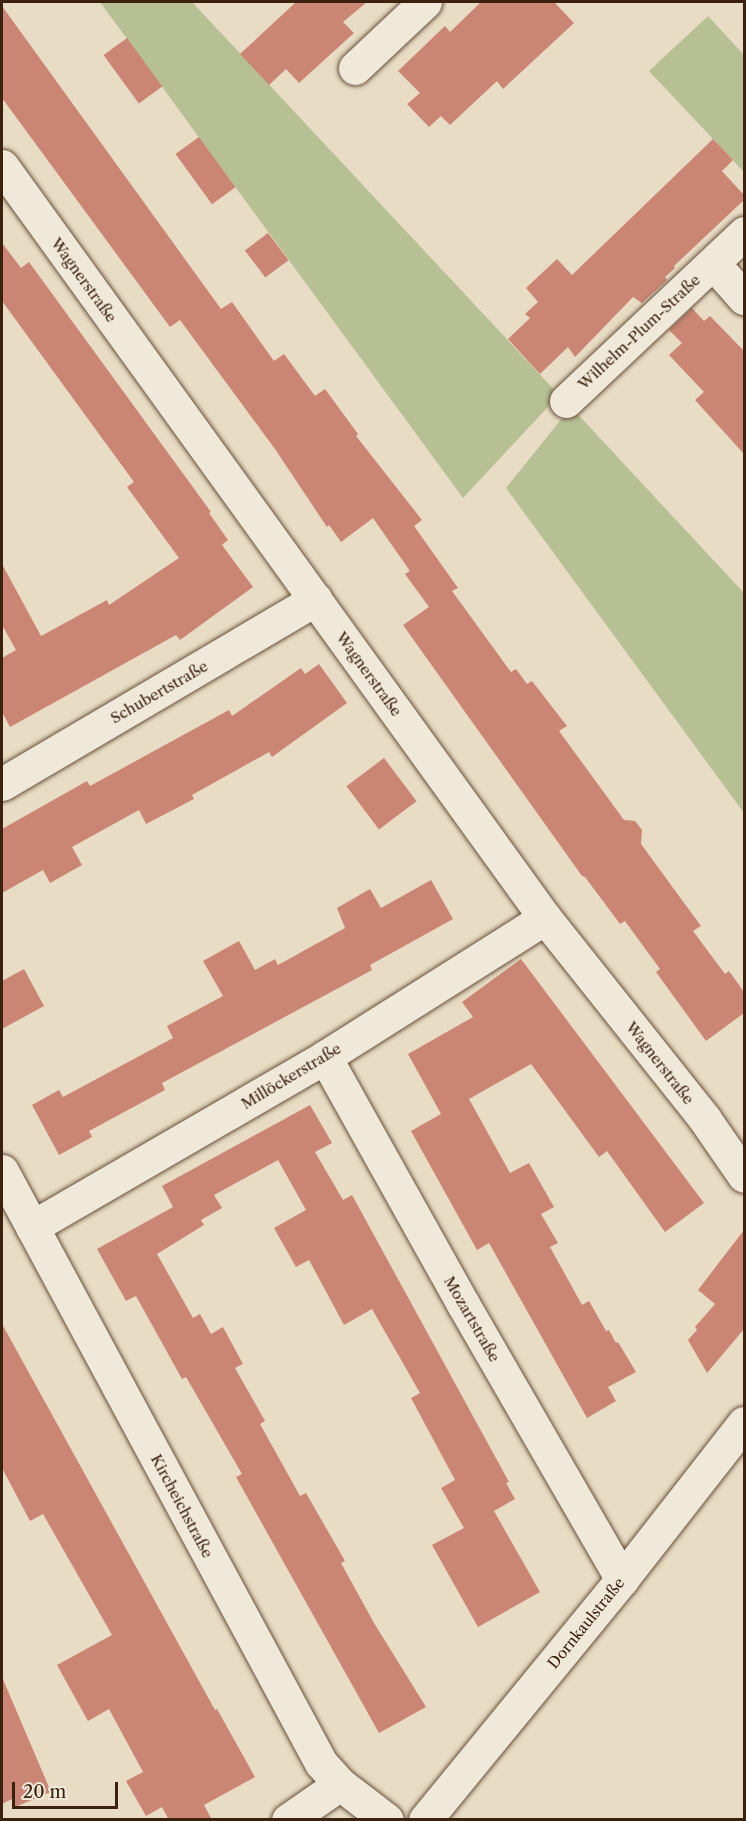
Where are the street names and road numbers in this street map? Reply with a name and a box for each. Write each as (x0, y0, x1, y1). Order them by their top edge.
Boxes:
street label: Wagnerstraße (47, 234, 121, 326)
street label: Wilhelm-Plum-Straße (574, 271, 704, 393)
street label: Wagnerstraße (332, 628, 406, 720)
street label: Schubertstraße (107, 657, 211, 727)
street label: Wagnerstraße (622, 1018, 698, 1108)
street label: Millöckerstraße (238, 1039, 344, 1113)
street label: Mozartstraße (440, 1273, 504, 1365)
street label: Kircheichstraße (147, 1451, 217, 1561)
street label: Dornkaulstraße (544, 1574, 628, 1672)

